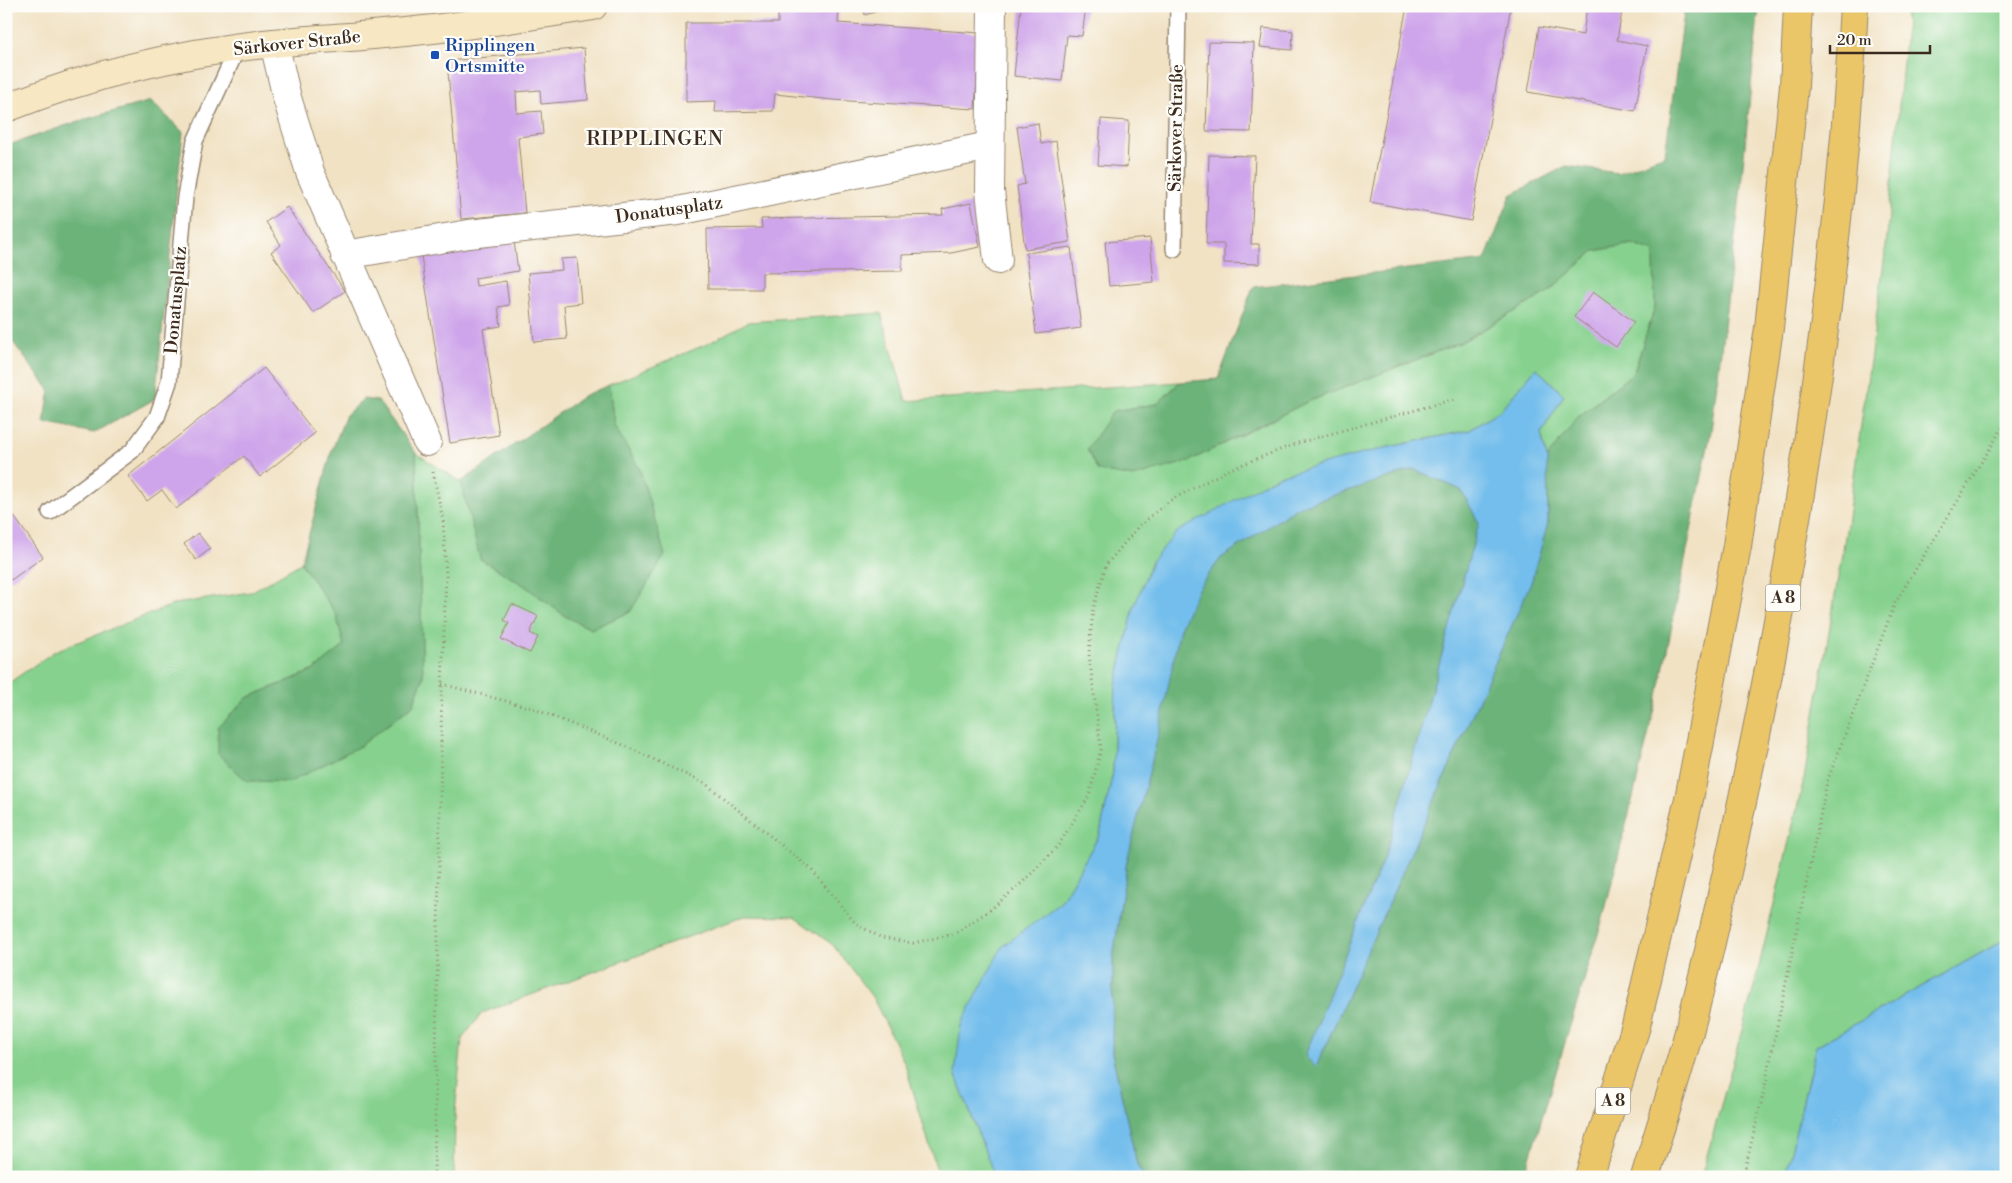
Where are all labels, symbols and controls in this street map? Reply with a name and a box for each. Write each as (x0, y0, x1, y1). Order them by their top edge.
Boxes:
scale bar (1830, 22, 1930, 54)
street label: Särkover Straße (232, 25, 362, 61)
text: 20 m (1837, 31, 1872, 50)
place label: Ripplingen Ortsmitte (445, 34, 535, 78)
marker: Ripplingen Ortsmitte (429, 49, 441, 61)
street label: Särkover Straße (1163, 64, 1189, 192)
district label: RIPPLINGEN (586, 127, 724, 152)
street label: Donatusplatz (614, 191, 724, 229)
street label: Donatusplatz (160, 245, 192, 355)
road number: A 8 (1766, 584, 1800, 612)
road number: A 8 (1596, 1088, 1630, 1114)

